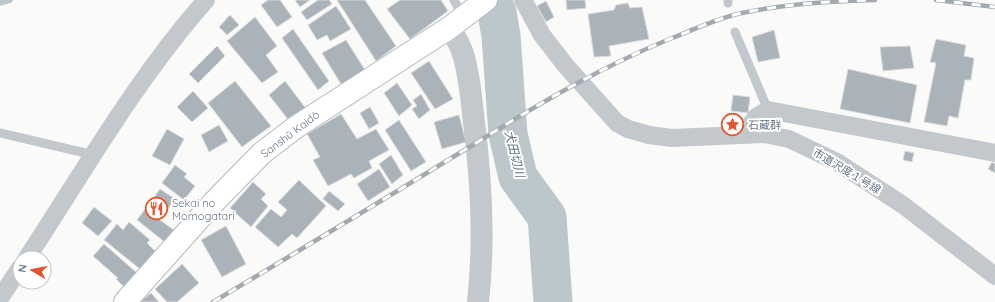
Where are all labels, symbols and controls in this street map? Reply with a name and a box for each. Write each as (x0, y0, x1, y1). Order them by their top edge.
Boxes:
street label: Sanshū Kaidō (258, 107, 322, 161)
place icon: 石蔵群 (720, 112, 746, 138)
place label: 石蔵群 (748, 118, 781, 132)
water label: 犬田切川 (502, 129, 529, 181)
street label: 市道沢度１号線 (810, 145, 884, 197)
restaurant icon: Sekai no Momogatari (143, 196, 169, 222)
place label: Sekai no Momogatari (172, 196, 235, 223)
north arrow (12, 250, 52, 290)
text: N (15, 263, 30, 273)

